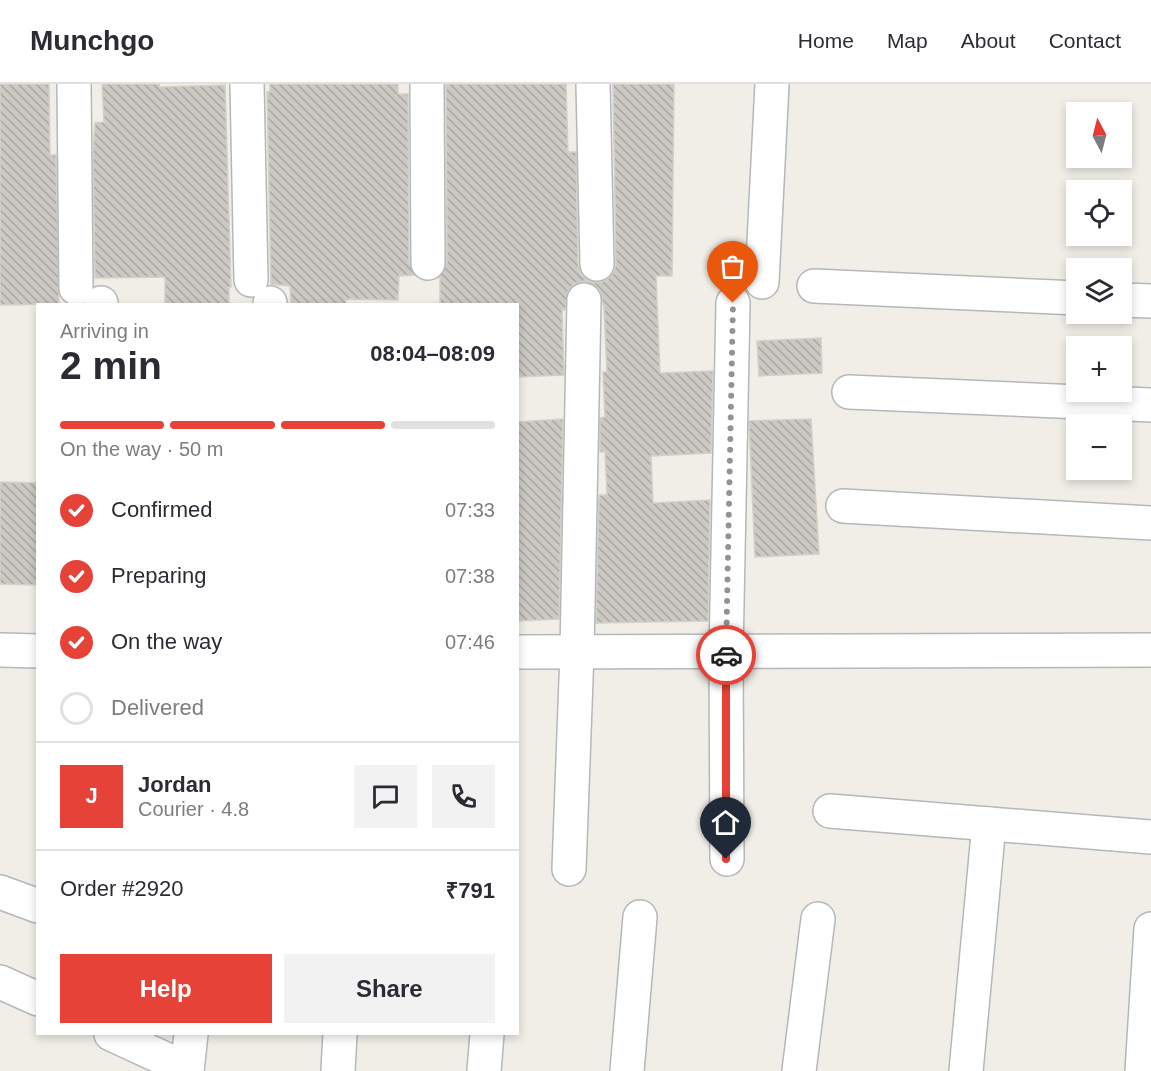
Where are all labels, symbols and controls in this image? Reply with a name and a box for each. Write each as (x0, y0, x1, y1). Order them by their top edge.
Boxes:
text: Munchgo (30, 25, 154, 56)
text: Home (798, 29, 854, 52)
text: Map (887, 29, 928, 52)
text: About (961, 29, 1016, 52)
text: Contact (1049, 29, 1121, 52)
north arrow (1066, 102, 1132, 168)
map controls (1066, 102, 1132, 480)
button: locate (1066, 180, 1132, 246)
pin (707, 241, 758, 303)
icon: bag (716, 250, 749, 283)
button: layers (1066, 258, 1132, 324)
text: Arriving in (60, 320, 149, 342)
button: + (1066, 336, 1132, 402)
text: 08:04–08:09 (370, 341, 495, 366)
text: 2 min (60, 344, 162, 387)
button: − (1066, 414, 1132, 480)
text: On the way · 50 m (60, 438, 223, 460)
icon: check (60, 494, 93, 527)
text: Confirmed (111, 497, 212, 522)
text: 07:33 (445, 499, 495, 521)
icon: check (60, 560, 93, 593)
text: Preparing (111, 563, 206, 588)
text: 07:38 (445, 565, 495, 587)
courier (696, 625, 756, 685)
icon: check (60, 626, 93, 659)
text: On the way (111, 629, 222, 654)
text: 07:46 (445, 631, 495, 653)
icon: car (710, 639, 743, 672)
text: Delivered (111, 695, 204, 720)
button: chat (354, 765, 417, 828)
button: phone (432, 765, 495, 828)
text: Jordan (138, 772, 211, 797)
text: J (85, 783, 98, 808)
pin (700, 797, 751, 859)
text: Courier · 4.8 (138, 798, 249, 820)
icon: home (709, 806, 742, 839)
text: Order #2920 (60, 876, 184, 901)
text: ₹791 (446, 878, 495, 903)
button: Help (60, 954, 272, 1023)
button: Share (284, 954, 495, 1023)

